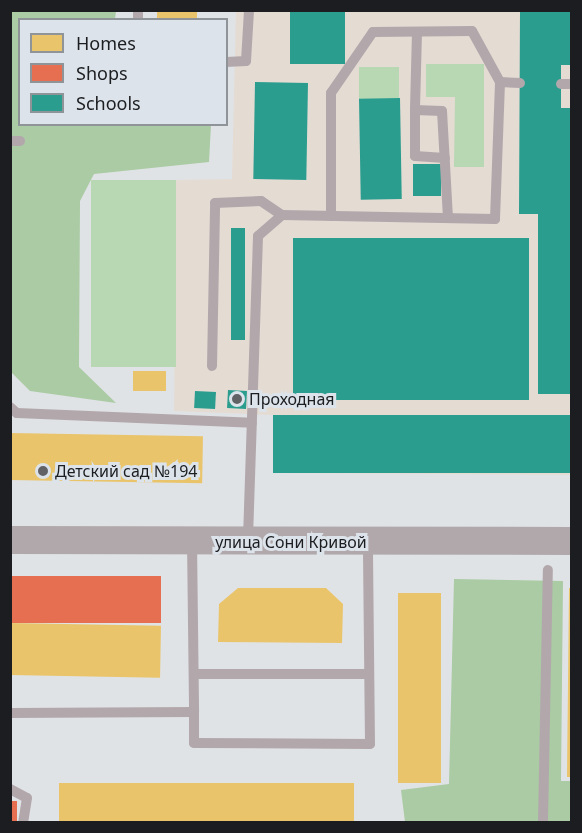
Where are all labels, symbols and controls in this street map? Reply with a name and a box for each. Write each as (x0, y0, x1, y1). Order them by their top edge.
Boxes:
legend (18, 18, 228, 126)
text: Homes (76, 31, 136, 55)
text: Shops (76, 61, 128, 85)
text: Schools (76, 91, 141, 115)
place label: Проходная (249, 389, 335, 409)
marker: Проходная (230, 392, 244, 406)
place label: Детский сад №194 (55, 461, 197, 481)
marker: Детский сад №194 (36, 464, 50, 478)
street label: улица Сони Кривой (215, 532, 367, 552)

